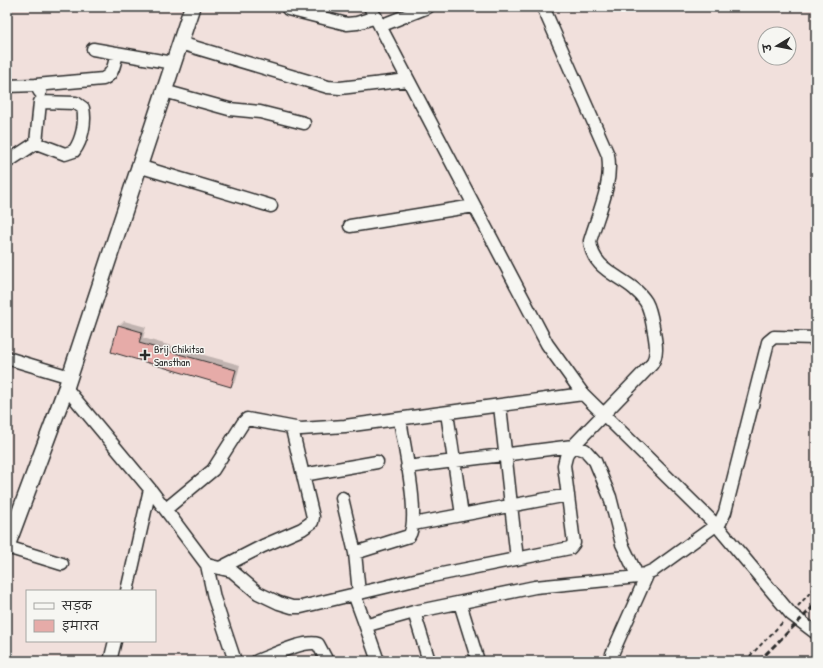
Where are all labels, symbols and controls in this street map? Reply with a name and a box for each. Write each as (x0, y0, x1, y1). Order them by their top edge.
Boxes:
north arrow (757, 26, 797, 66)
text: उ (759, 41, 775, 54)
place label: Brij Chikitsa Sansthan (154, 342, 205, 369)
marker: Brij Chikitsa Sansthan (139, 349, 151, 361)
legend (26, 590, 156, 642)
text: सड़क (61, 597, 93, 614)
text: इमारत (62, 617, 100, 634)

